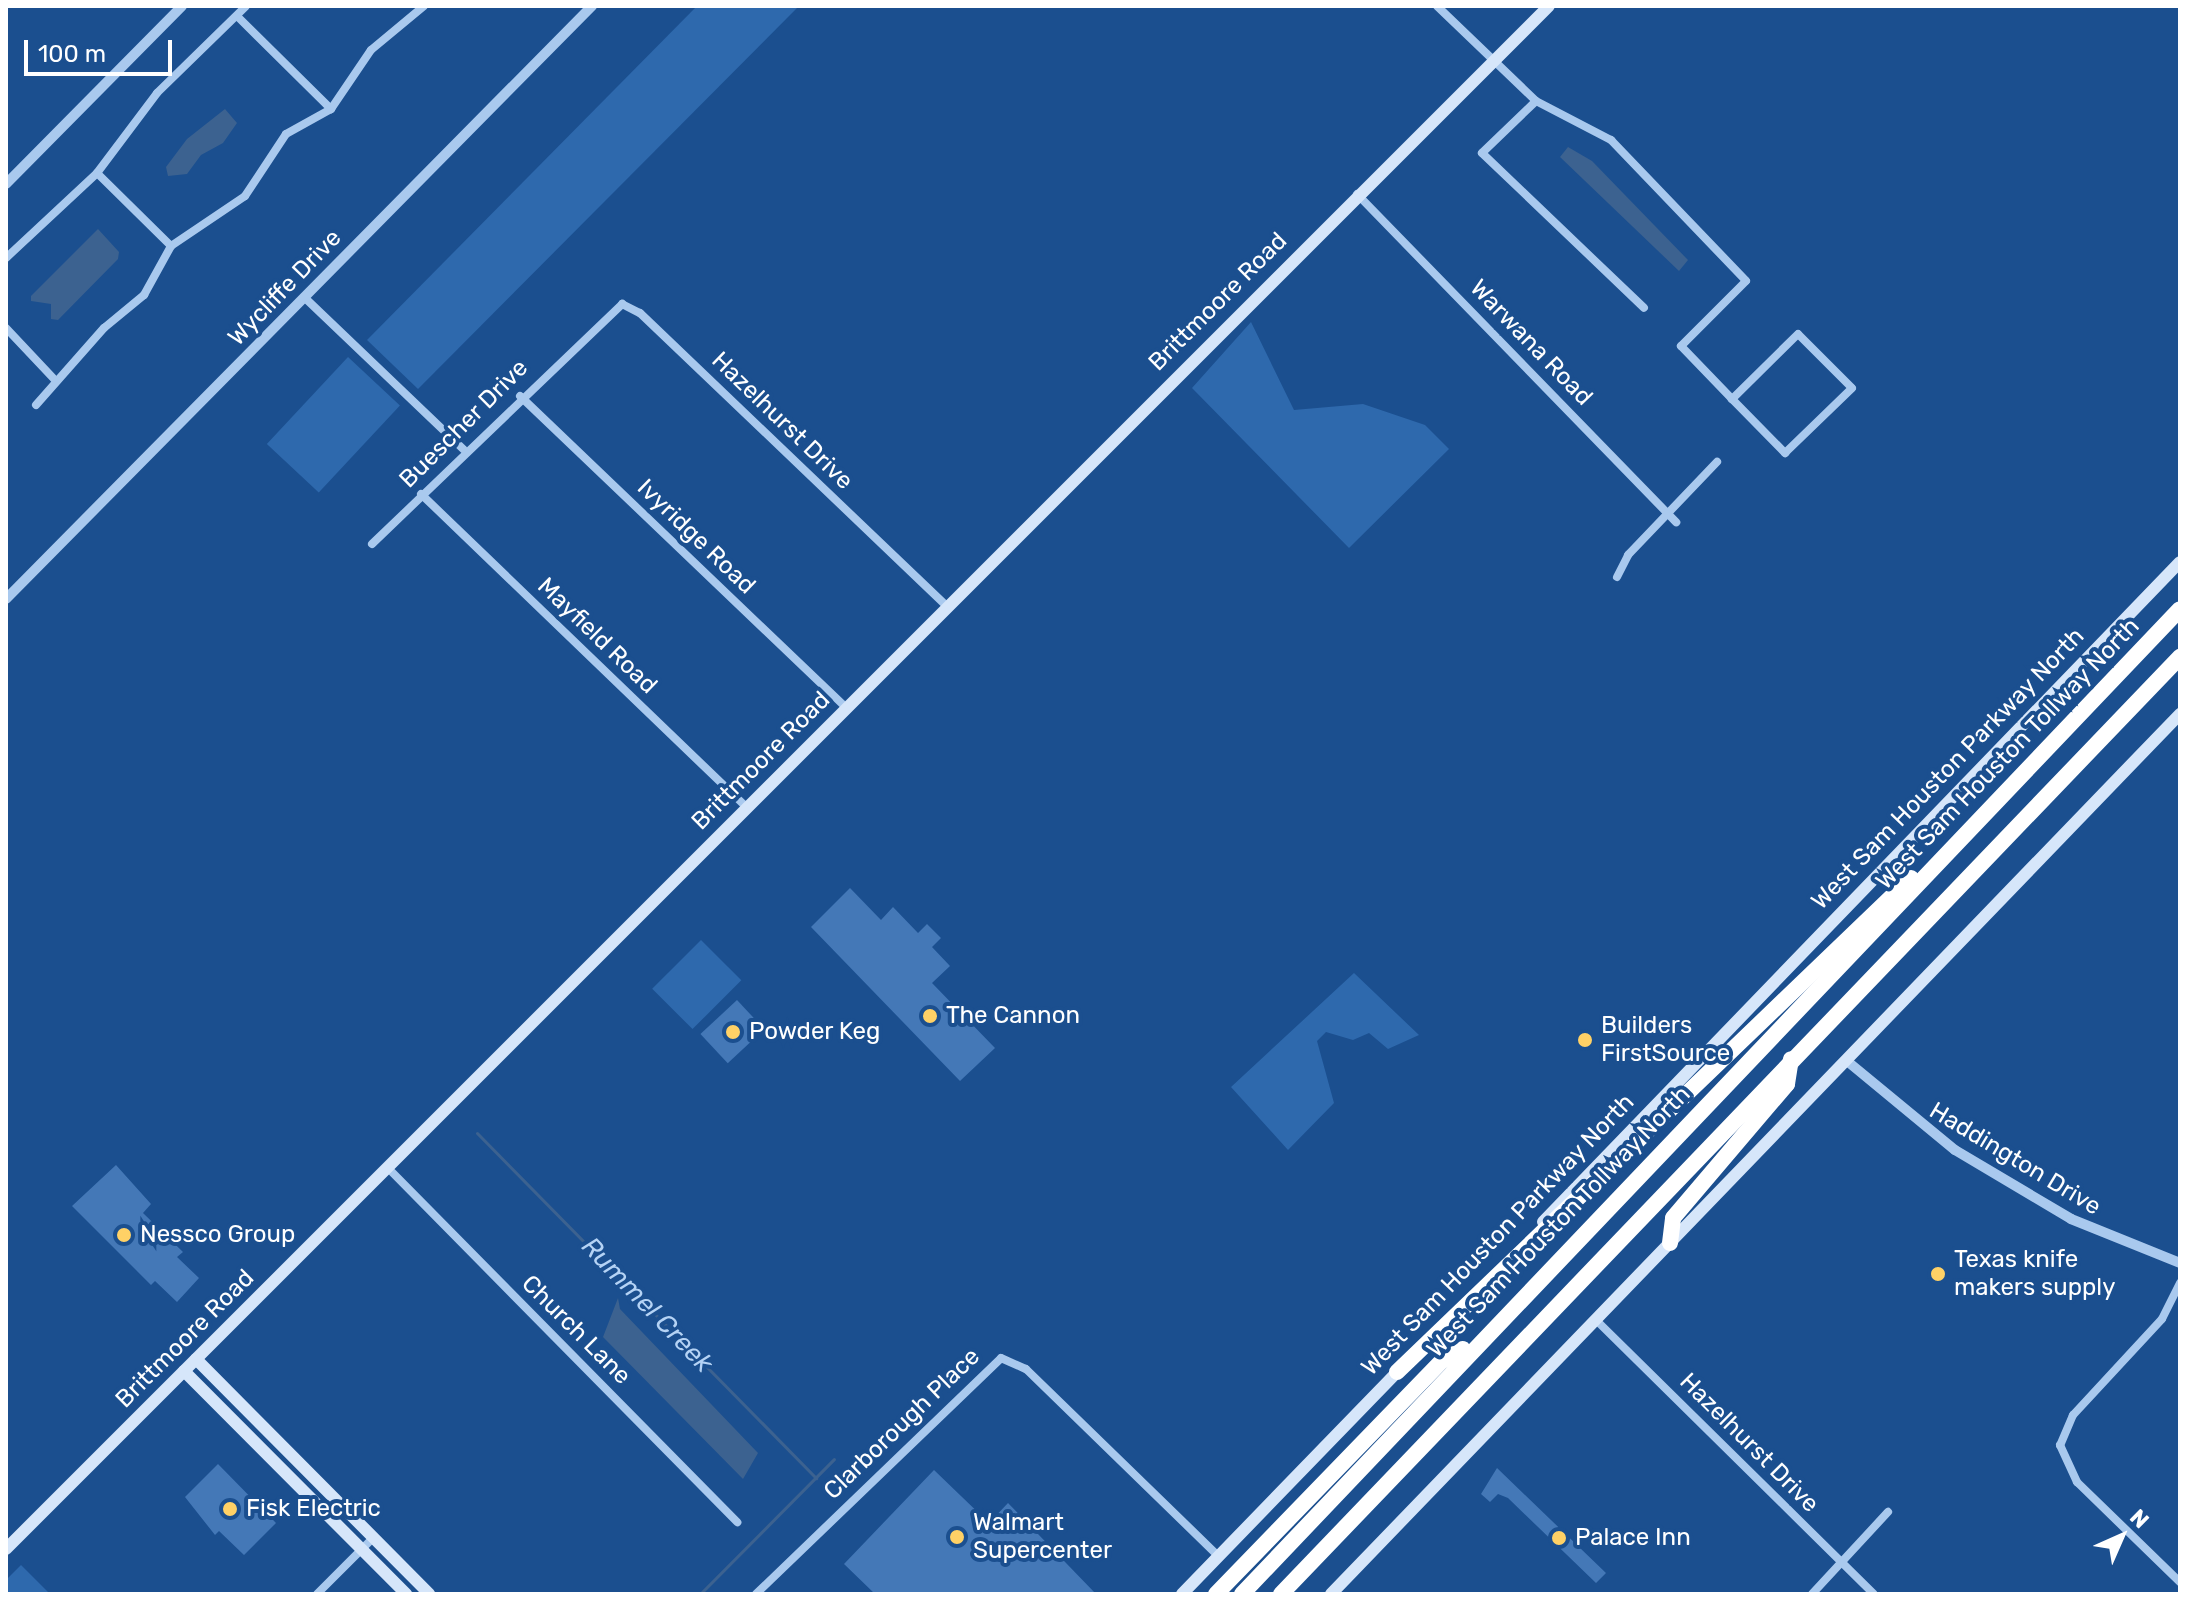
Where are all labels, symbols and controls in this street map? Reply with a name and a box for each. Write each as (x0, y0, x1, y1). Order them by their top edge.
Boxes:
scale bar (28, 24, 176, 74)
text: 100 m (38, 40, 106, 68)
street label: Wycliffe Drive (222, 224, 348, 352)
street label: Brittmoore Road (1143, 227, 1293, 377)
street label: Warwana Road (1464, 274, 1598, 412)
street label: Hazelhurst Drive (705, 346, 859, 496)
street label: Buescher Drive (394, 354, 534, 494)
street label: Ivyridge Road (631, 474, 761, 600)
street label: Mayfield Road (531, 572, 663, 700)
street label: West Sam Houston Tollway North (1870, 612, 2146, 896)
street label: West Sam Houston Parkway North (1805, 622, 2091, 916)
street label: Brittmoore Road (686, 686, 836, 836)
place label: The Cannon (946, 1002, 1080, 1030)
marker: The Cannon (921, 1007, 939, 1025)
place label: Builders FirstSource (1601, 1012, 1730, 1068)
place label: Powder Keg (749, 1018, 881, 1046)
marker: Powder Keg (724, 1023, 742, 1041)
marker: Builders FirstSource (1576, 1031, 1594, 1049)
street label: West Sam Houston Tollway North (1421, 1080, 1697, 1364)
street label: West Sam Houston Parkway North (1355, 1088, 1641, 1382)
street label: Haddington Drive (1924, 1096, 2106, 1222)
place label: Nessco Group (140, 1221, 295, 1249)
marker: Nessco Group (115, 1226, 133, 1244)
water label: Rummel Creek (575, 1231, 719, 1379)
place label: Texas knife makers supply (1954, 1246, 2115, 1302)
street label: Brittmoore Road (110, 1264, 260, 1414)
marker: Texas knife makers supply (1929, 1265, 1947, 1283)
street label: Church Lane (515, 1269, 637, 1391)
street label: Clarborough Place (818, 1342, 986, 1506)
street label: Hazelhurst Drive (1673, 1367, 1825, 1519)
place label: Fisk Electric (246, 1495, 381, 1523)
north arrow (2082, 1496, 2162, 1576)
marker: Fisk Electric (221, 1500, 239, 1518)
text: N (2124, 1504, 2154, 1534)
place label: Walmart Supercenter (973, 1509, 1112, 1565)
place label: Palace Inn (1575, 1524, 1691, 1552)
marker: Walmart Supercenter (948, 1528, 966, 1546)
marker: Palace Inn (1550, 1529, 1568, 1547)

